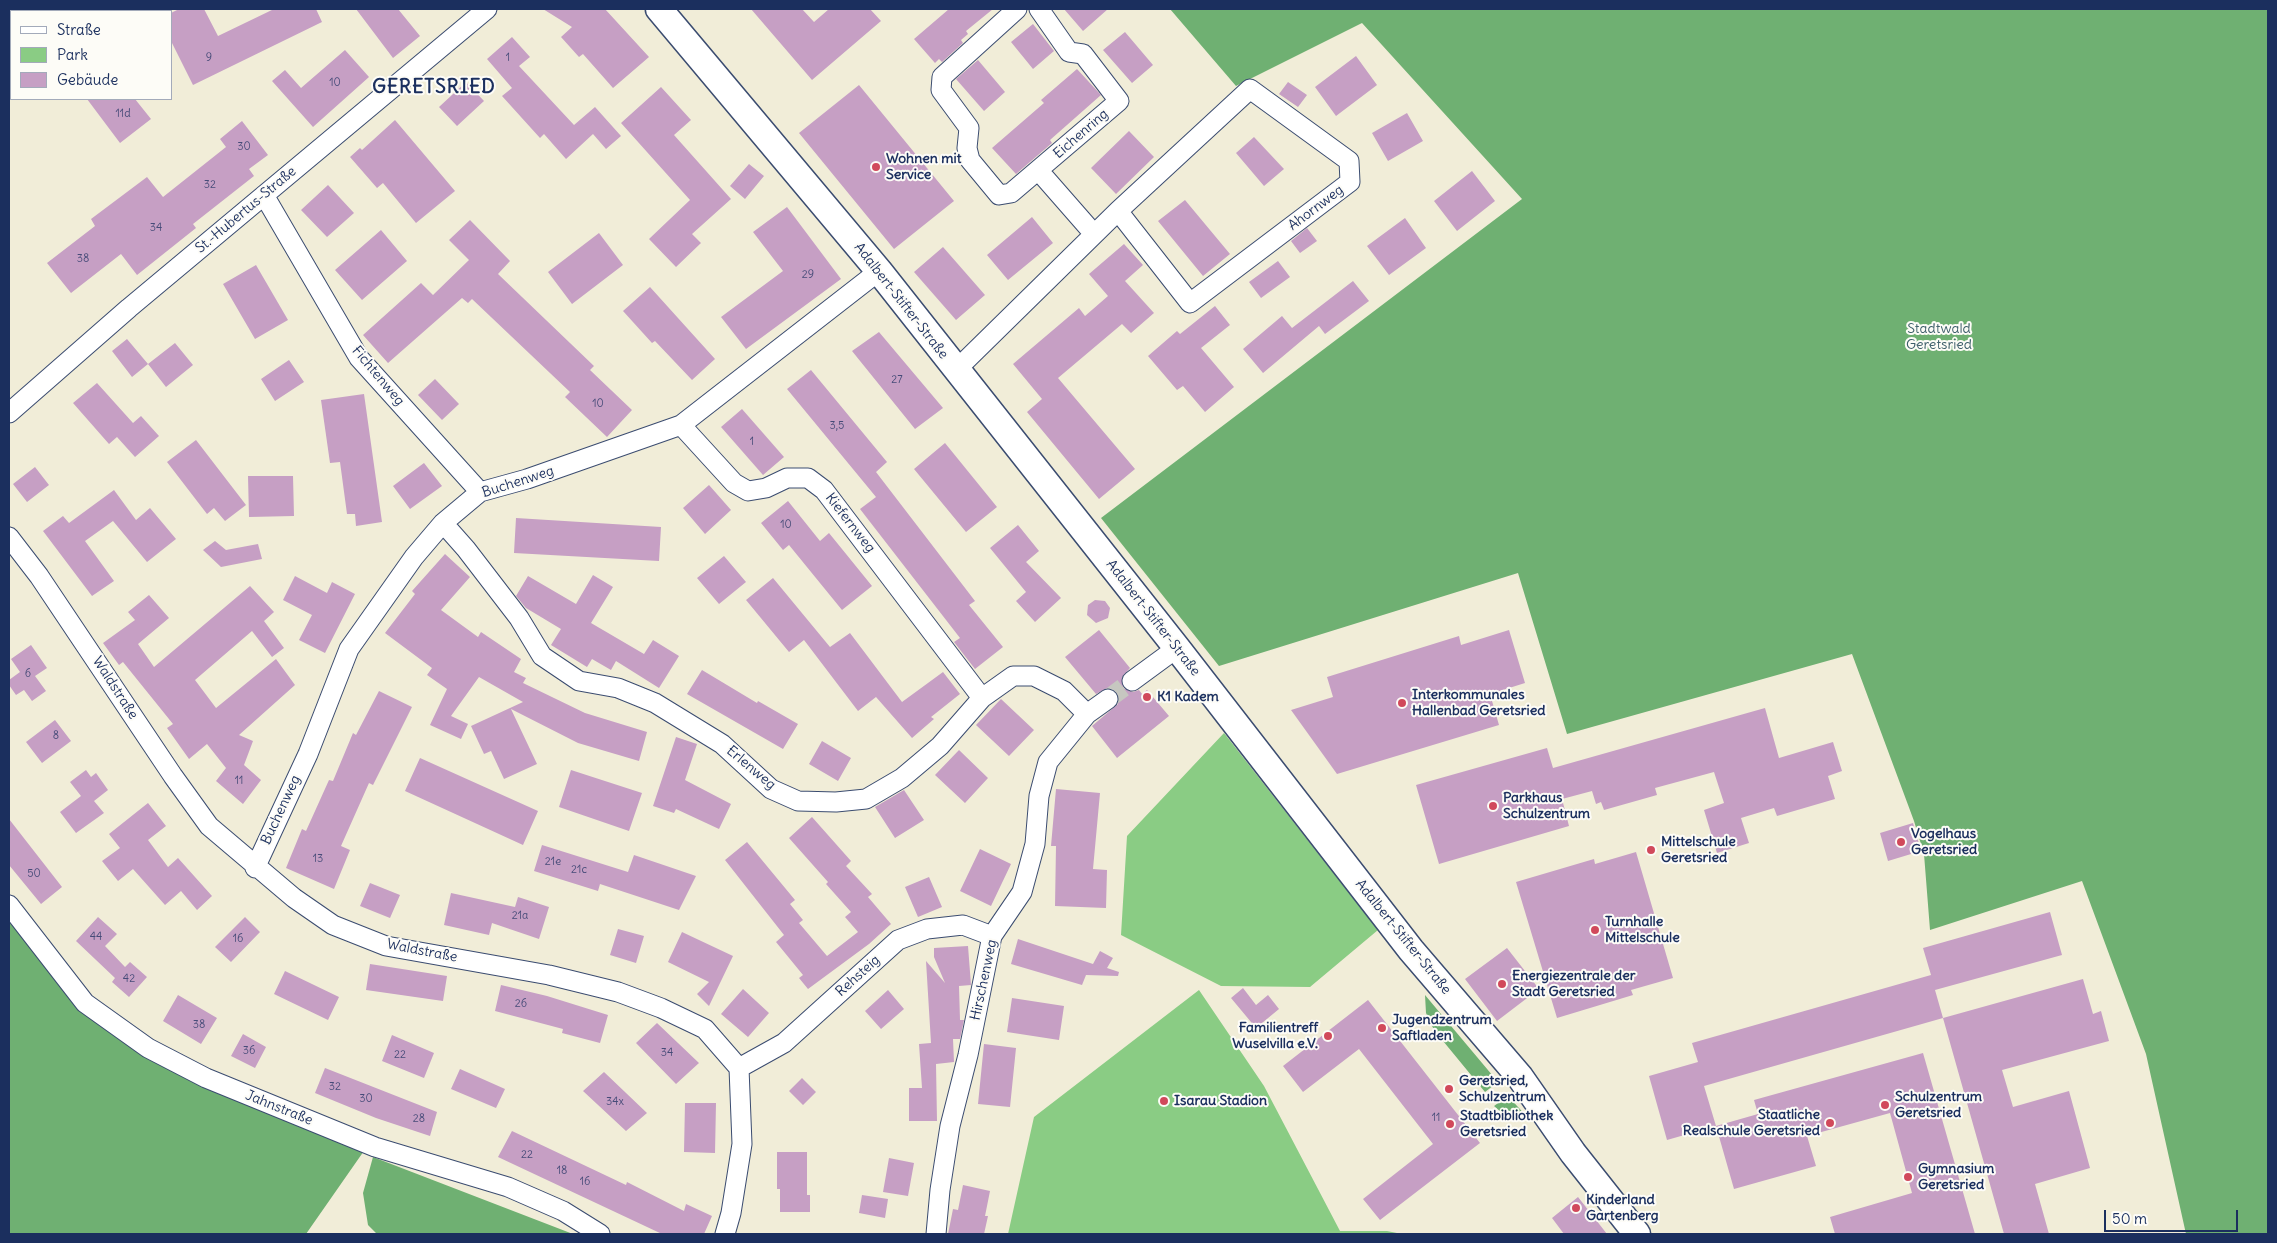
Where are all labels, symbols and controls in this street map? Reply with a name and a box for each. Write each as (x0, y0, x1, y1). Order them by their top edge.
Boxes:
legend (10, 10, 172, 100)
text: Straße (57, 20, 101, 39)
text: Park (57, 45, 88, 64)
house number: 9 (206, 51, 212, 65)
house number: 1 (506, 51, 510, 65)
text: Gebäude (57, 70, 118, 89)
house number: 10 (329, 76, 341, 90)
district label: GERETSRIED (371, 77, 497, 99)
street label: Eichenring (1050, 106, 1112, 162)
house number: 11d (115, 107, 131, 121)
house number: 30 (237, 140, 251, 154)
place label: Wohnen mit Service (886, 151, 961, 184)
marker: Wohnen mit Service (870, 161, 882, 173)
street label: St.-Hubertus-Straße (192, 163, 300, 257)
house number: 32 (204, 178, 216, 192)
street label: Ahornweg (1285, 182, 1347, 234)
house number: 34 (150, 221, 162, 235)
street label: Adalbert-Stifter-Straße (850, 240, 952, 362)
house number: 38 (77, 252, 89, 266)
house number: 29 (802, 268, 814, 282)
park label: Stadtwald Geretsried (1906, 321, 1972, 354)
street label: Fichtenweg (348, 343, 408, 409)
house number: 27 (891, 373, 903, 387)
house number: 10 (592, 397, 604, 411)
house number: 3,5 (830, 419, 844, 433)
house number: 1 (750, 435, 754, 449)
street label: Buchenweg (480, 463, 556, 501)
street label: Kiefernweg (821, 490, 879, 556)
house number: 10 (780, 518, 792, 532)
street label: Adalbert-Stifter-Straße (1102, 557, 1204, 679)
street label: Waldstraße (89, 653, 141, 723)
house number: 6 (25, 667, 31, 681)
place label: Interkommunales Hallenbad Geretsried (1412, 687, 1545, 720)
place label: K1 Kadem (1157, 689, 1219, 705)
marker: K1 Kadem (1141, 691, 1153, 703)
marker: Interkommunales Hallenbad Geretsried (1396, 697, 1408, 709)
house number: 8 (53, 729, 59, 743)
street label: Erlenweg (723, 743, 779, 793)
street label: Buchenweg (258, 773, 304, 847)
house number: 11 (235, 774, 243, 788)
place label: Parkhaus Schulzentrum (1503, 790, 1590, 822)
marker: Parkhaus Schulzentrum (1487, 800, 1499, 812)
place label: Vogelhaus Geretsried (1911, 826, 1977, 859)
place label: Mittelschule Geretsried (1661, 834, 1736, 866)
marker: Vogelhaus Geretsried (1895, 836, 1907, 848)
marker: Mittelschule Geretsried (1645, 844, 1657, 856)
house number: 13 (313, 852, 323, 866)
house number: 21e (545, 855, 561, 869)
house number: 21c (571, 863, 587, 877)
house number: 50 (27, 867, 41, 881)
street label: Adalbert-Stifter-Straße (1352, 876, 1454, 998)
house number: 21a (512, 909, 528, 923)
place label: Turnhalle Mittelschule (1605, 914, 1680, 946)
marker: Turnhalle Mittelschule (1589, 924, 1601, 936)
house number: 44 (90, 930, 102, 944)
house number: 16 (233, 932, 243, 946)
street label: Waldstraße (385, 936, 459, 966)
street label: Hirschenweg (967, 938, 1001, 1022)
street label: Rehsteig (832, 952, 884, 1000)
place label: Energiezentrale der Stadt Geretsried (1512, 968, 1636, 1000)
house number: 42 (123, 972, 135, 986)
marker: Energiezentrale der Stadt Geretsried (1496, 978, 1508, 990)
house number: 26 (515, 997, 527, 1011)
place label: Jugendzentrum Saftladen (1392, 1012, 1492, 1044)
house number: 38 (193, 1018, 205, 1032)
place label: Familientreff Wuselvilla e.V. (1232, 1020, 1318, 1052)
marker: Jugendzentrum Saftladen (1376, 1022, 1388, 1034)
marker: Familientreff Wuselvilla e.V. (1322, 1030, 1334, 1042)
house number: 36 (243, 1044, 255, 1058)
house number: 34 (661, 1046, 673, 1060)
house number: 22 (394, 1048, 406, 1062)
place label: Geretsried, Schulzentrum (1459, 1073, 1546, 1106)
house number: 32 (329, 1080, 341, 1094)
marker: Geretsried, Schulzentrum (1443, 1083, 1455, 1095)
street label: Jahnstraße (243, 1087, 315, 1129)
place label: Schulzentrum Geretsried (1895, 1089, 1982, 1122)
house number: 30 (359, 1092, 373, 1106)
place label: Isarau Stadion (1174, 1093, 1267, 1109)
house number: 34x (606, 1095, 624, 1109)
marker: Isarau Stadion (1158, 1095, 1170, 1107)
marker: Schulzentrum Geretsried (1879, 1099, 1891, 1111)
place label: Staatliche Realschule Geretsried (1683, 1107, 1820, 1140)
place label: Stadtbibliothek Geretsried (1460, 1108, 1553, 1140)
house number: 11 (1432, 1111, 1440, 1125)
house number: 28 (413, 1112, 425, 1126)
marker: Staatliche Realschule Geretsried (1824, 1117, 1836, 1129)
marker: Stadtbibliothek Geretsried (1444, 1118, 1456, 1130)
house number: 22 (521, 1148, 533, 1162)
place label: Gymnasium Geretsried (1918, 1161, 1994, 1194)
house number: 18 (557, 1164, 567, 1178)
marker: Gymnasium Geretsried (1902, 1171, 1914, 1183)
house number: 16 (580, 1175, 590, 1189)
place label: Kinderland Gartenberg (1586, 1192, 1659, 1224)
scale bar (2107, 1200, 2241, 1232)
marker: Kinderland Gartenberg (1570, 1202, 1582, 1214)
text: 50 m (2112, 1209, 2147, 1228)

